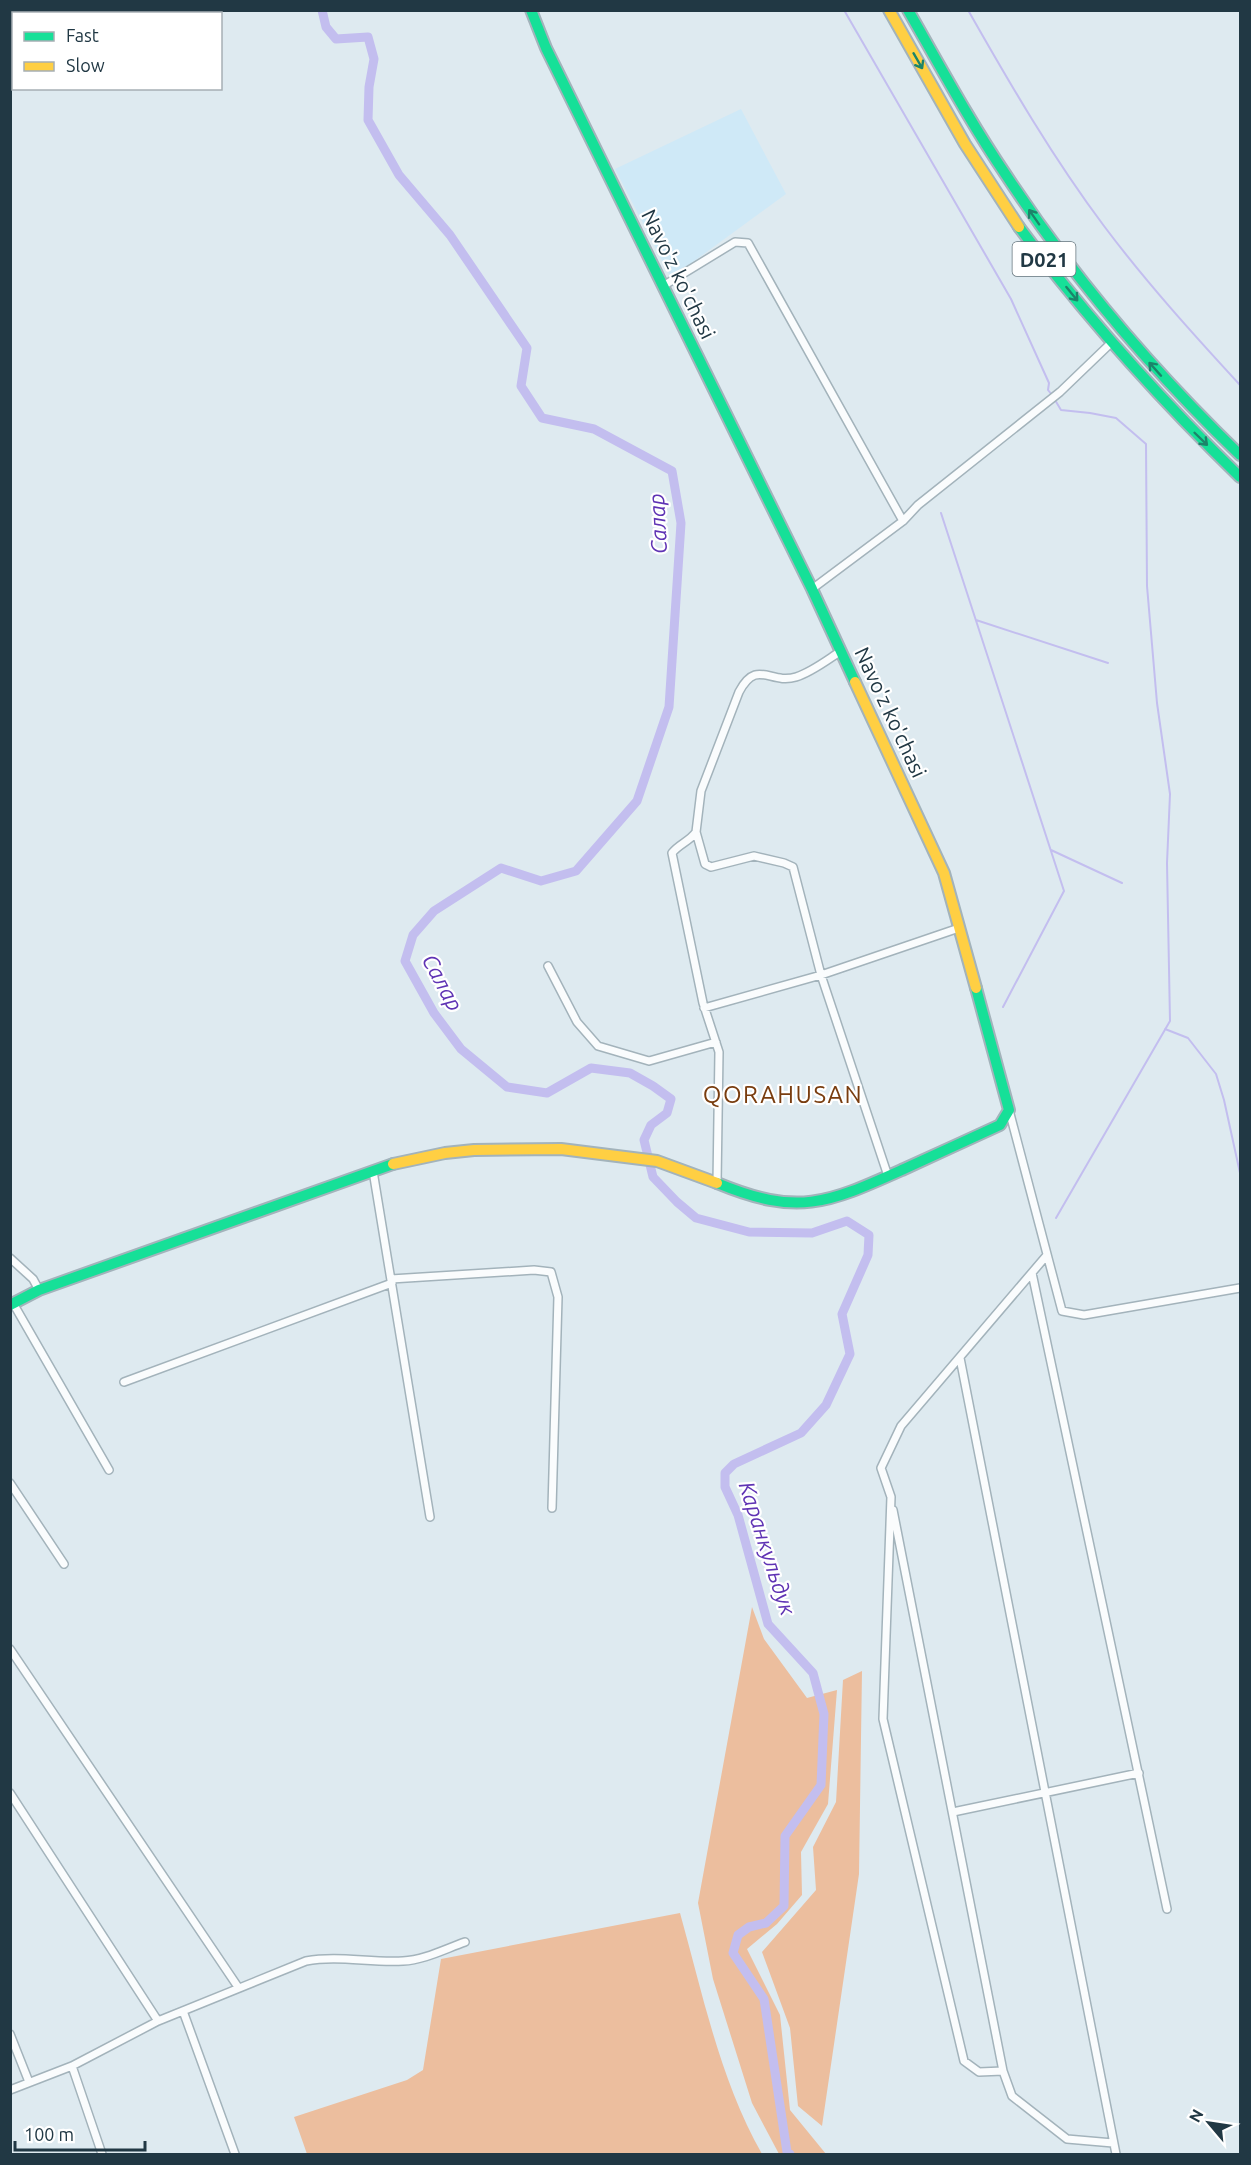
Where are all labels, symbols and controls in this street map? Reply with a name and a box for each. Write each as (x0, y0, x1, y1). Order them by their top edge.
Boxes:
legend (12, 12, 222, 90)
text: Fast (66, 25, 99, 45)
one-way arrow (912, 52, 924, 69)
text: Slow (66, 55, 105, 75)
street label: Navo'z ko'chasi (637, 205, 721, 343)
one-way arrow (1028, 209, 1040, 225)
road number: D021 (1012, 242, 1076, 276)
one-way arrow (1065, 286, 1078, 302)
one-way arrow (1148, 362, 1162, 377)
one-way arrow (1193, 432, 1208, 446)
water label: Салар (643, 493, 671, 555)
street label: Navo'z ko'chasi (850, 643, 932, 781)
water label: Салар (418, 949, 468, 1015)
district label: QORAHUSAN (703, 1081, 863, 1108)
water label: Каранкульдук (735, 1478, 802, 1619)
north arrow (1179, 2093, 1239, 2153)
text: N (1185, 2106, 1207, 2125)
scale bar (15, 2114, 146, 2152)
text: 100 m (24, 2124, 74, 2144)

